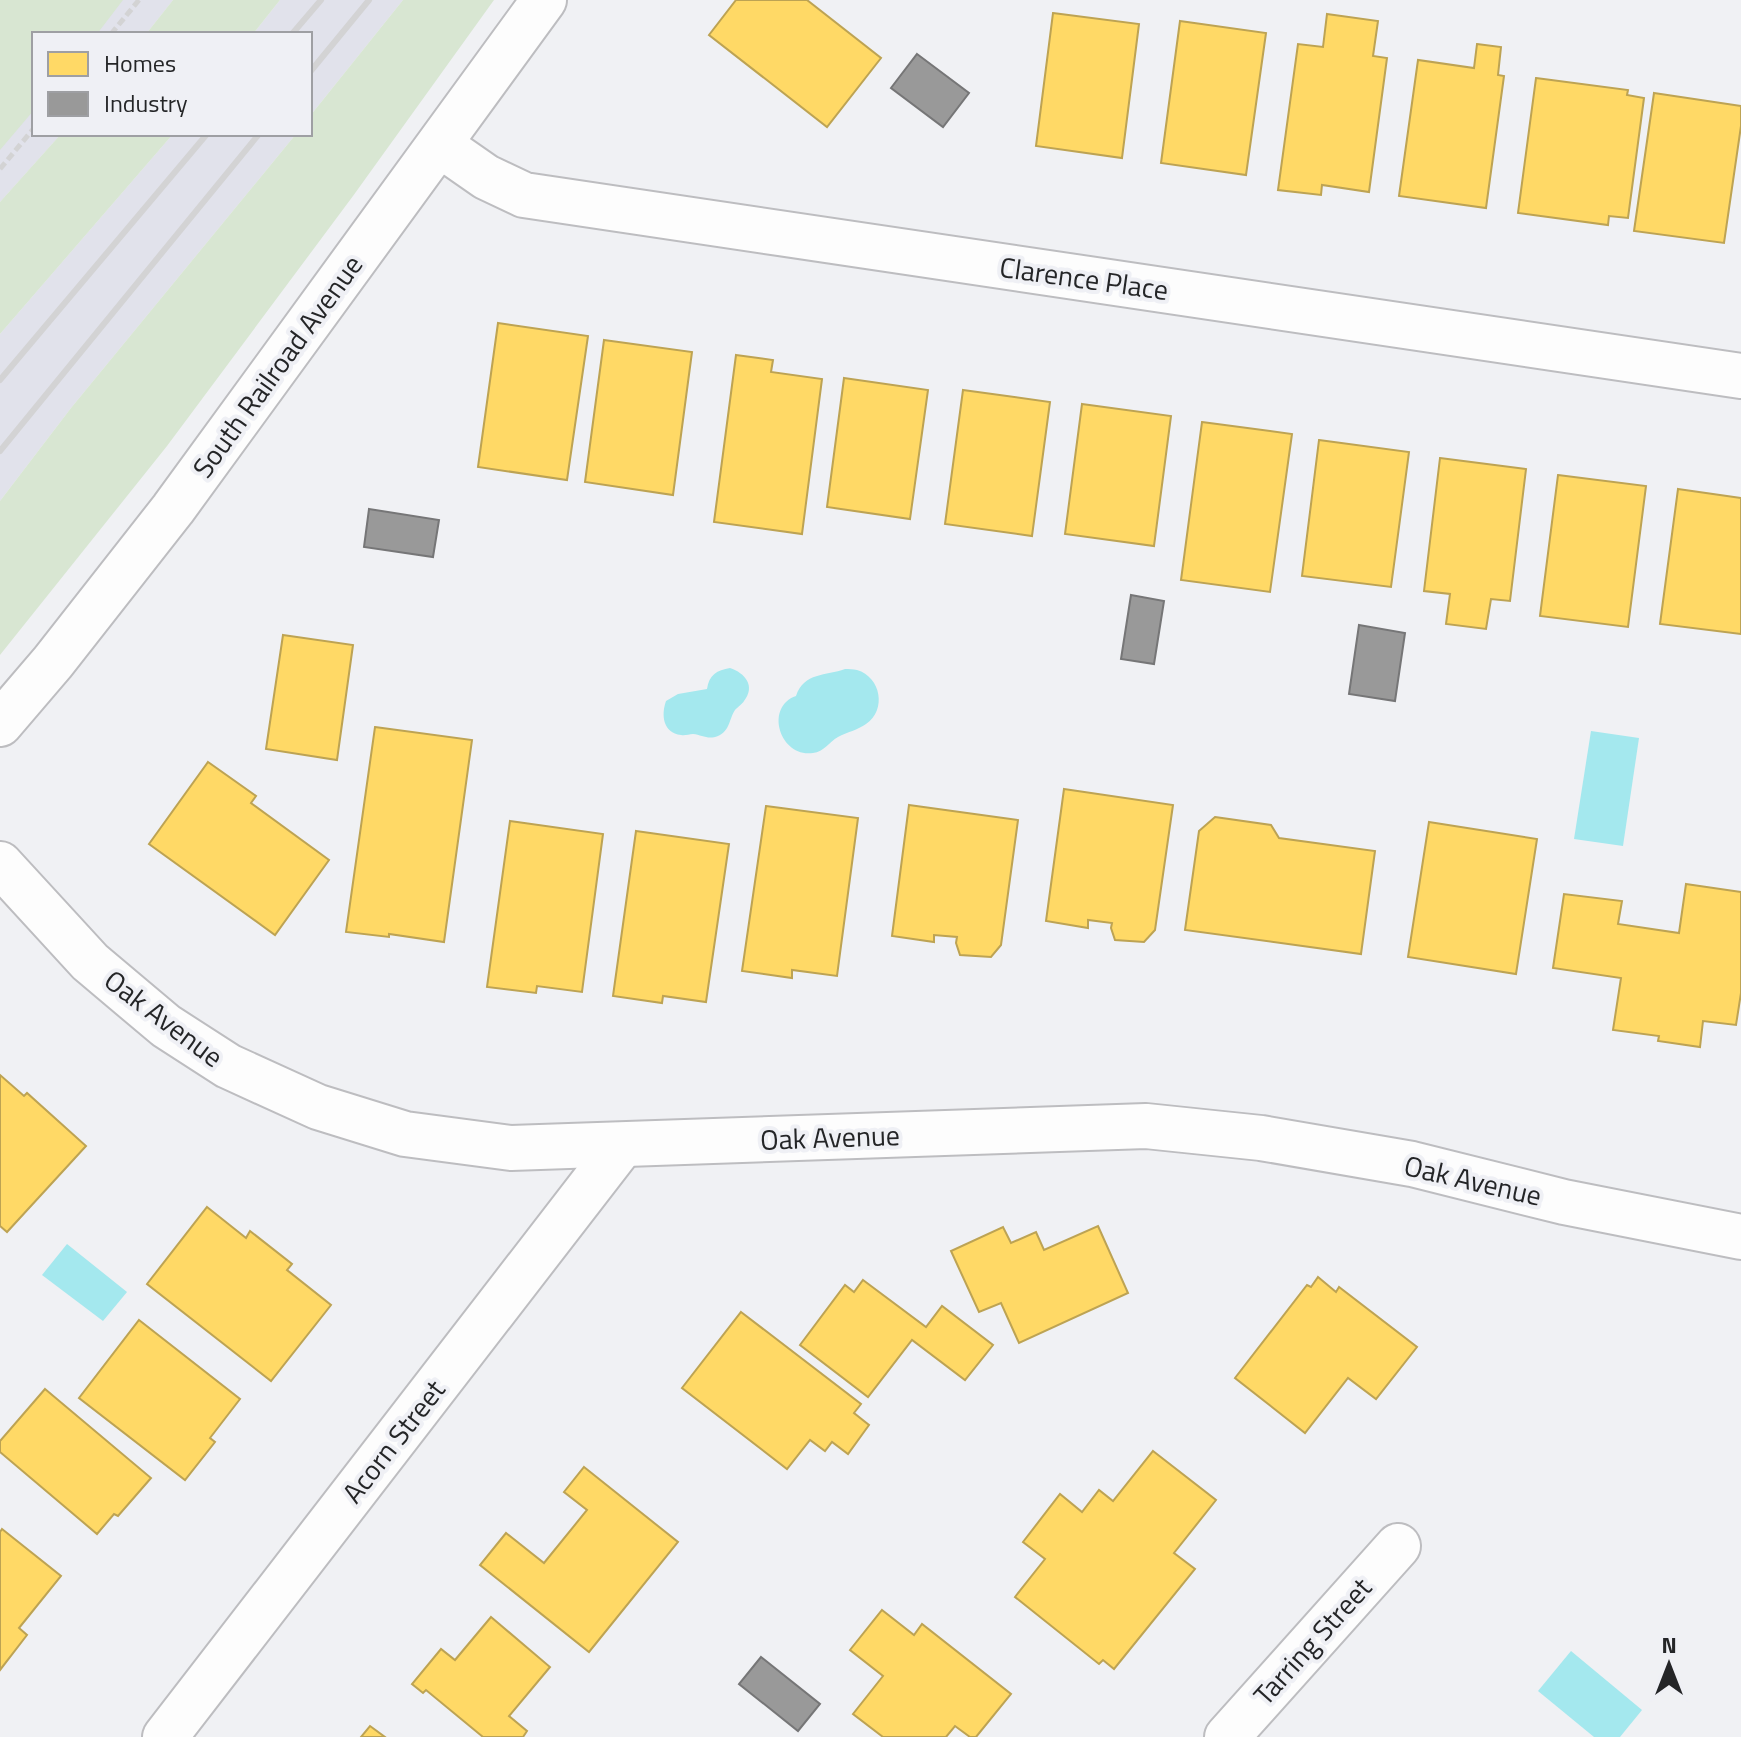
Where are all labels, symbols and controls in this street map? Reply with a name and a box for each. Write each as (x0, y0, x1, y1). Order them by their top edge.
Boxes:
legend (32, 32, 312, 136)
text: Homes (104, 45, 176, 81)
text: Industry (104, 85, 188, 121)
street label: Clarence Place (997, 245, 1171, 311)
street label: South Railroad Avenue (181, 246, 373, 486)
street label: Oak Avenue (95, 959, 233, 1077)
street label: Oak Avenue (759, 1113, 901, 1161)
street label: Oak Avenue (1400, 1143, 1546, 1217)
street label: Acorn Street (331, 1370, 455, 1512)
street label: Tarring Street (1243, 1567, 1381, 1715)
north arrow (1629, 1625, 1709, 1705)
text: N (1661, 1628, 1677, 1662)

